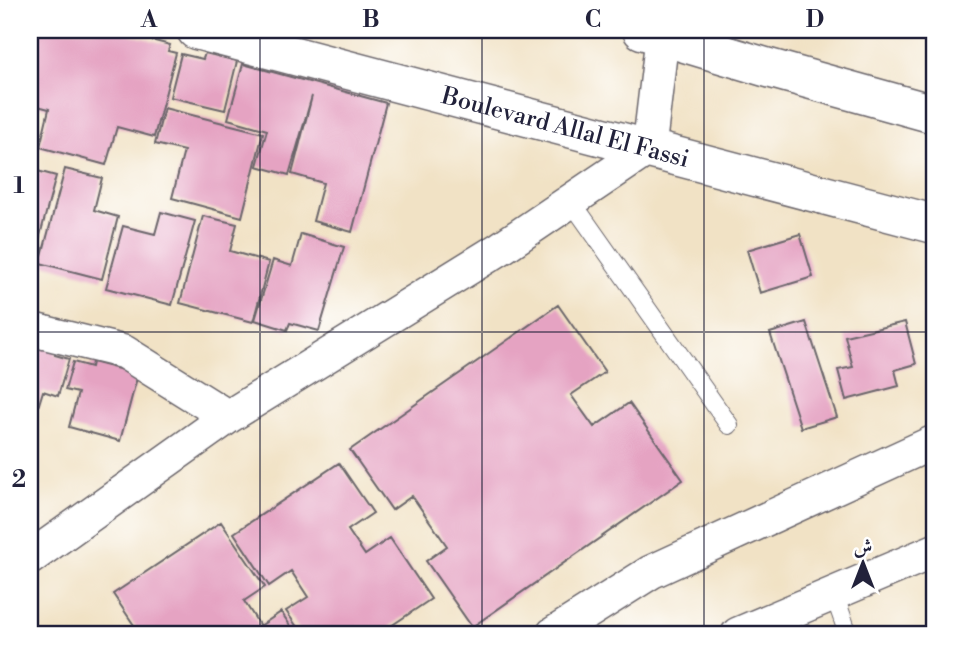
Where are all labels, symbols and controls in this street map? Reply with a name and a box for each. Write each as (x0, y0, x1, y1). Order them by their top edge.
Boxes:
text: A (140, 6, 158, 34)
text: B (362, 6, 380, 34)
text: C (585, 6, 601, 34)
text: D (806, 6, 824, 34)
street label: Boulevard Allal El Fassi (437, 81, 692, 175)
text: 1 (13, 172, 25, 200)
text: 2 (12, 466, 26, 494)
north arrow (828, 528, 898, 598)
text: ش (854, 535, 872, 559)

